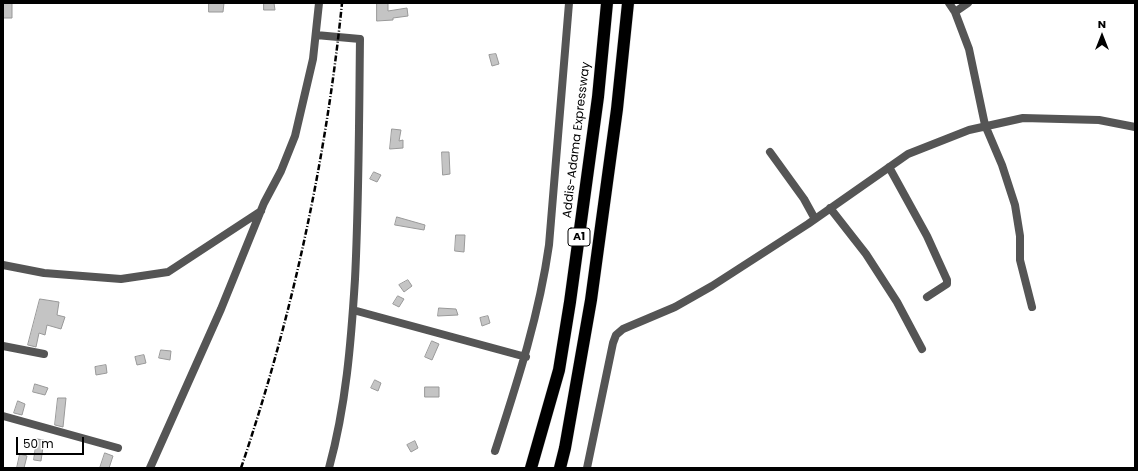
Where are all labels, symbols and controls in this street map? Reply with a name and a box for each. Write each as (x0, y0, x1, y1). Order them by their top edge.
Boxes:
north arrow (1082, 16, 1122, 56)
text: N (1098, 16, 1106, 32)
street label: Addis-Adama Expressway (560, 61, 594, 219)
road number: A1 (568, 228, 590, 246)
scale bar (18, 429, 86, 455)
text: 50 m (23, 435, 54, 452)

